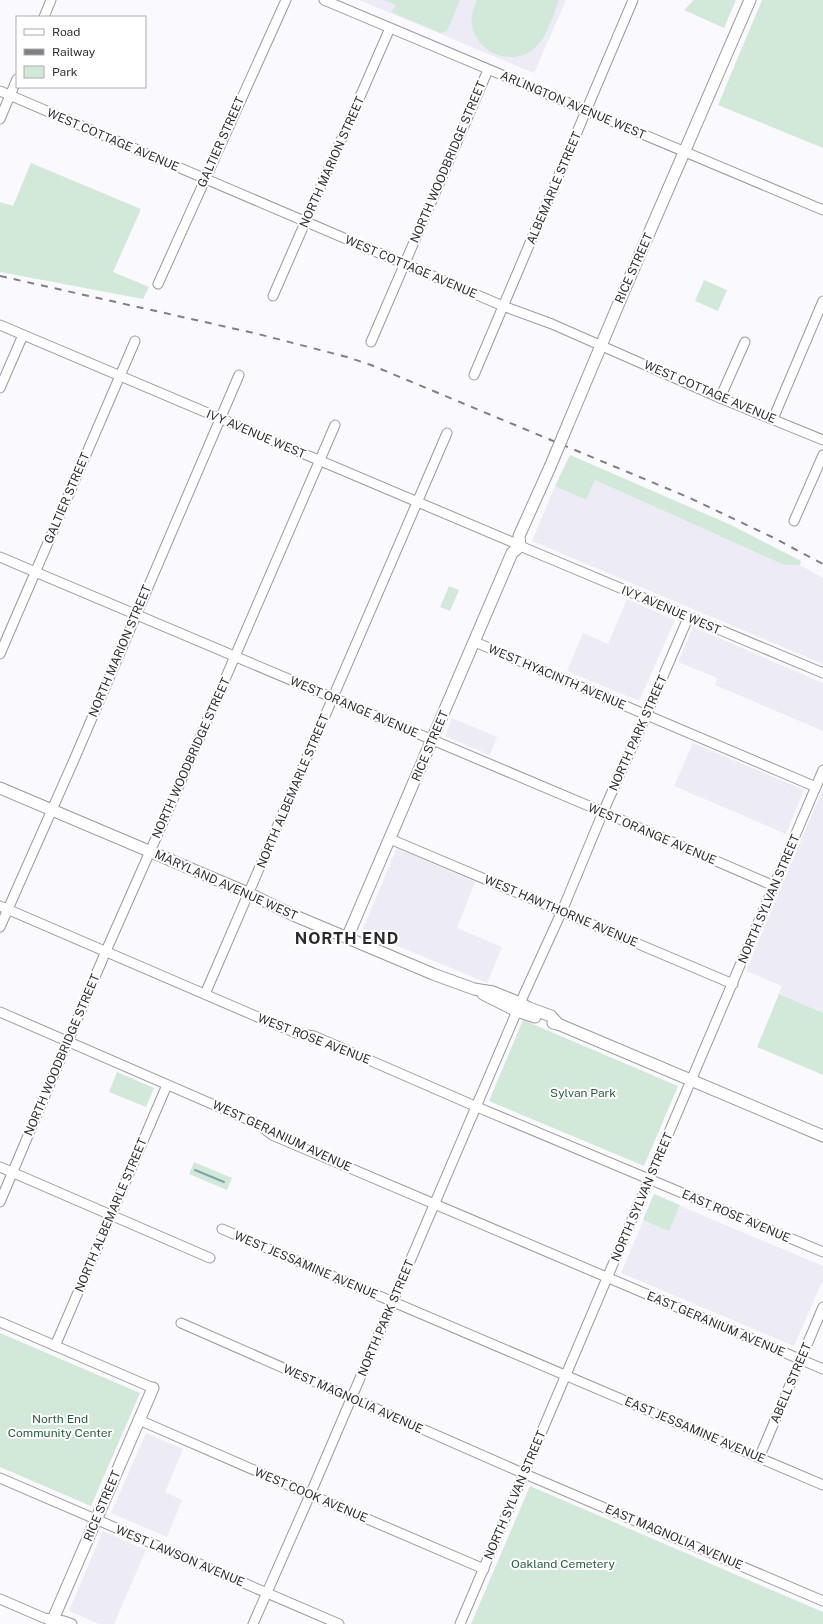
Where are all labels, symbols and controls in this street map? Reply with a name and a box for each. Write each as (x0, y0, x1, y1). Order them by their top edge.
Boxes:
legend (16, 16, 146, 88)
text: Road (52, 25, 80, 39)
text: Railway (52, 45, 96, 59)
text: Park (52, 65, 78, 79)
street label: ARLINGTON AVENUE WEST (498, 68, 648, 142)
street label: NORTH WOODBRIDGE STREET (407, 79, 489, 245)
street label: NORTH MARION STREET (297, 94, 367, 230)
street label: GALTIER STREET (195, 95, 247, 189)
street label: WEST COTTAGE AVENUE (45, 106, 181, 174)
street label: ALBEMARLE STREET (524, 130, 584, 246)
street label: RICE STREET (612, 231, 656, 305)
street label: WEST COTTAGE AVENUE (343, 233, 479, 301)
street label: WEST COTTAGE AVENUE (642, 358, 778, 426)
street label: IVY AVENUE WEST (204, 407, 308, 461)
street label: GALTIER STREET (41, 450, 93, 546)
street label: NORTH MARION STREET (86, 583, 154, 719)
street label: IVY AVENUE WEST (619, 583, 723, 637)
street label: WEST HYACINTH AVENUE (486, 642, 628, 712)
street label: NORTH PARK STREET (606, 673, 670, 793)
street label: WEST ORANGE AVENUE (288, 674, 420, 740)
street label: NORTH WOODBRIDGE STREET (149, 675, 233, 841)
street label: RICE STREET (409, 709, 451, 783)
street label: NORTH ALBEMARLE STREET (254, 712, 332, 870)
street label: WEST ORANGE AVENUE (586, 801, 718, 867)
street label: NORTH SYLVAN STREET (735, 832, 803, 966)
street label: MARYLAND AVENUE WEST (153, 847, 299, 923)
street label: WEST HAWTHORNE AVENUE (482, 872, 640, 950)
district label: NORTH END (295, 929, 399, 948)
street label: NORTH WOODBRIDGE STREET (21, 972, 103, 1138)
street label: WEST ROSE AVENUE (256, 1011, 372, 1067)
park label: Sylvan Park (550, 1086, 616, 1100)
street label: WEST GERANIUM AVENUE (210, 1098, 354, 1174)
street label: NORTH SYLVAN STREET (608, 1130, 676, 1264)
street label: NORTH ALBEMARLE STREET (72, 1136, 150, 1294)
street label: EAST ROSE AVENUE (680, 1187, 792, 1245)
street label: WEST JESSAMINE AVENUE (232, 1228, 380, 1302)
street label: NORTH PARK STREET (355, 1258, 417, 1378)
street label: EAST GERANIUM AVENUE (645, 1289, 787, 1359)
street label: ABELL STREET (768, 1341, 814, 1425)
street label: WEST MAGNOLIA AVENUE (281, 1362, 425, 1436)
street label: EAST JESSAMINE AVENUE (623, 1394, 767, 1466)
park label: North End Community Center (8, 1412, 112, 1440)
street label: NORTH SYLVAN STREET (481, 1428, 549, 1562)
street label: WEST COOK AVENUE (252, 1465, 370, 1525)
street label: RICE STREET (81, 1469, 123, 1543)
street label: EAST MAGNOLIA AVENUE (603, 1502, 745, 1572)
street label: WEST LAWSON AVENUE (113, 1522, 247, 1590)
park label: Oakland Cemetery (511, 1557, 615, 1571)

